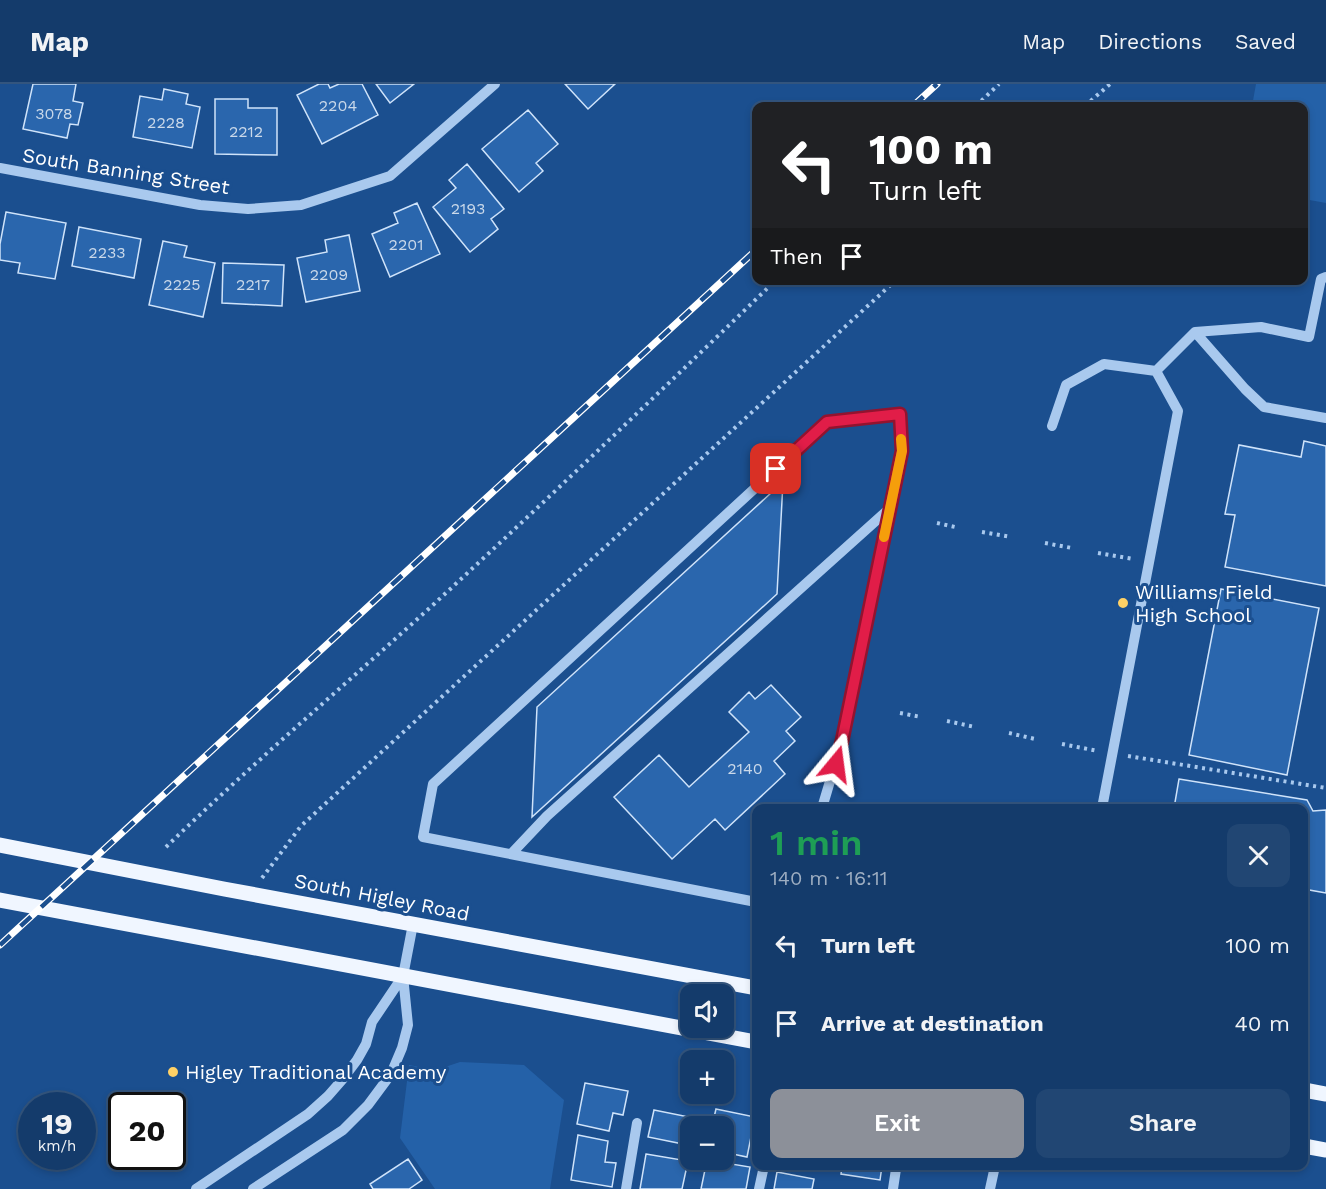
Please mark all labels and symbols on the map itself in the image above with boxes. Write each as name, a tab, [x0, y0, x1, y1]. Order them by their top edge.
house number: 2204	[319, 96, 357, 115]
house number: 3078	[35, 104, 73, 123]
house number: 2228	[147, 113, 185, 132]
house number: 2212	[229, 122, 263, 141]
street label: South Banning Street	[21, 143, 232, 199]
house number: 2193	[451, 199, 485, 218]
house number: 2201	[389, 235, 423, 254]
house number: 2233	[88, 243, 126, 262]
house number: 2209	[310, 265, 348, 284]
house number: 2225	[163, 275, 201, 294]
house number: 2217	[236, 275, 270, 294]
pin	[750, 443, 801, 494]
place label: Williams Field High School	[1135, 580, 1273, 627]
marker: Williams Field High School	[1116, 596, 1130, 610]
position arrow	[804, 732, 868, 796]
house number: 2140	[727, 759, 763, 778]
street label: South Higley Road	[292, 868, 472, 926]
place label: Higley Traditional Academy	[185, 1060, 447, 1084]
marker: Higley Traditional Academy	[166, 1065, 180, 1079]
speed limit sign: 20	[108, 1092, 186, 1170]

